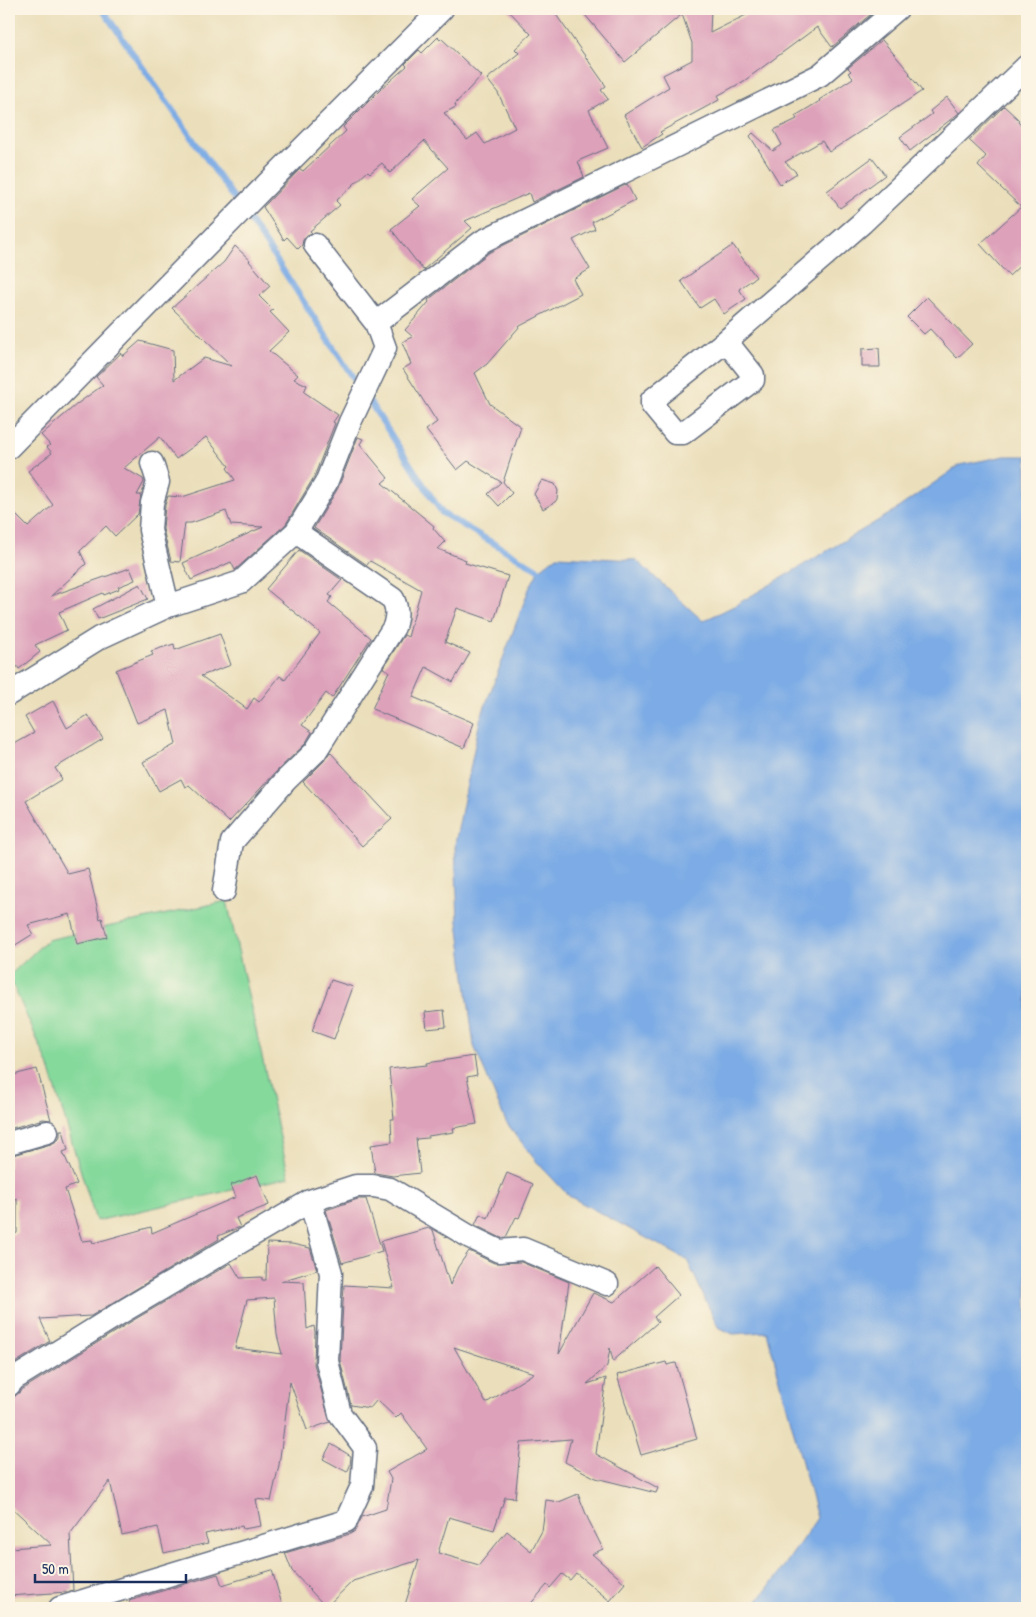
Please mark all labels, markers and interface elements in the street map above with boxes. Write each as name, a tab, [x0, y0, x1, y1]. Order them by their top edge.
scale bar	[35, 1552, 186, 1584]
text: 50 m	[42, 1558, 69, 1579]

